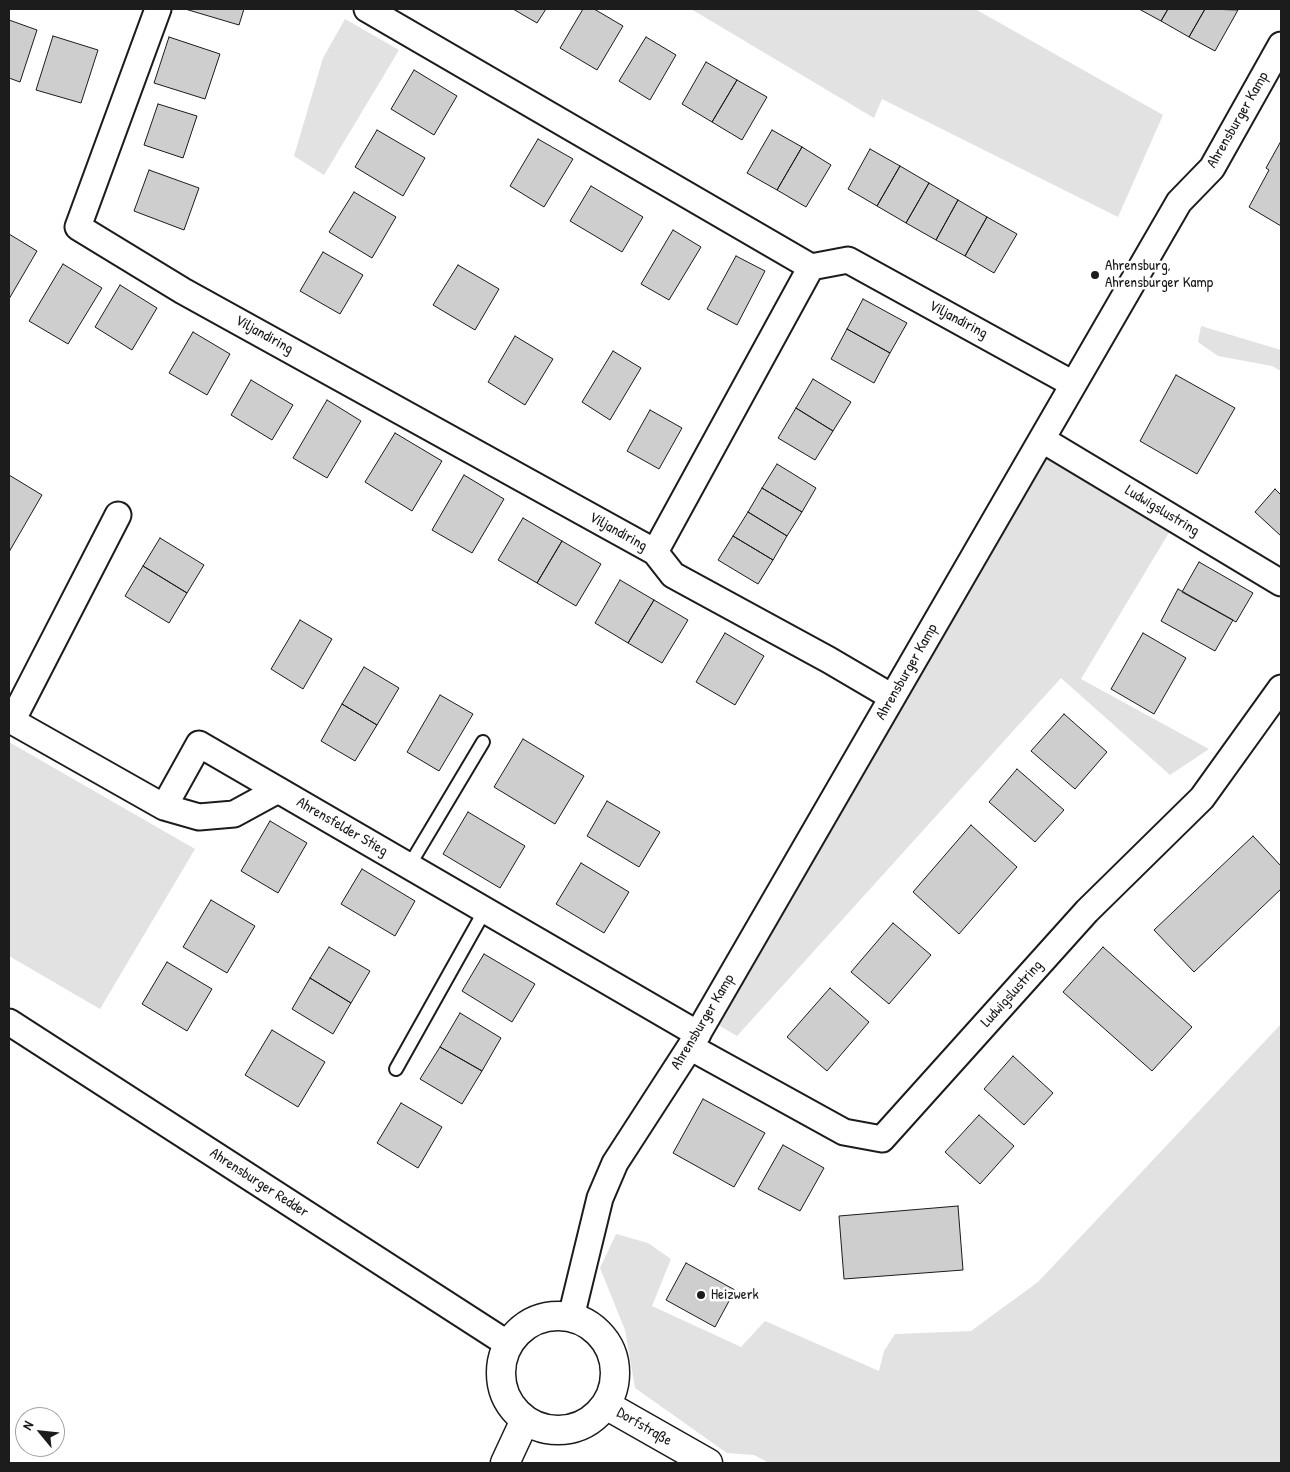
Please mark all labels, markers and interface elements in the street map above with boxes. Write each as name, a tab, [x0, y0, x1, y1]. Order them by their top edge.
street label: Ahrensburger Kamp	[1203, 69, 1273, 171]
place label: Ahrensburg, Ahrensburger Kamp	[1105, 257, 1213, 292]
marker: Ahrensburg, Ahrensburger Kamp	[1089, 269, 1101, 281]
street label: Viljandiring	[926, 297, 990, 343]
street label: Viljandiring	[232, 312, 296, 358]
street label: Ludwigslustring	[1121, 482, 1203, 540]
street label: Viljandiring	[586, 509, 650, 555]
street label: Ahrensburger Kamp	[872, 621, 942, 723]
street label: Ahrensfelder Stieg	[293, 794, 391, 860]
street label: Ludwigslustring	[977, 957, 1047, 1031]
street label: Ahrensburger Kamp	[667, 971, 739, 1073]
street label: Ahrensburger Redder	[206, 1144, 312, 1222]
place label: Heizwerk	[711, 1286, 759, 1304]
marker: Heizwerk	[695, 1289, 707, 1301]
street label: Dorfstraße	[613, 1404, 675, 1450]
north arrow	[15, 1407, 65, 1457]
text: N	[17, 1417, 37, 1433]

